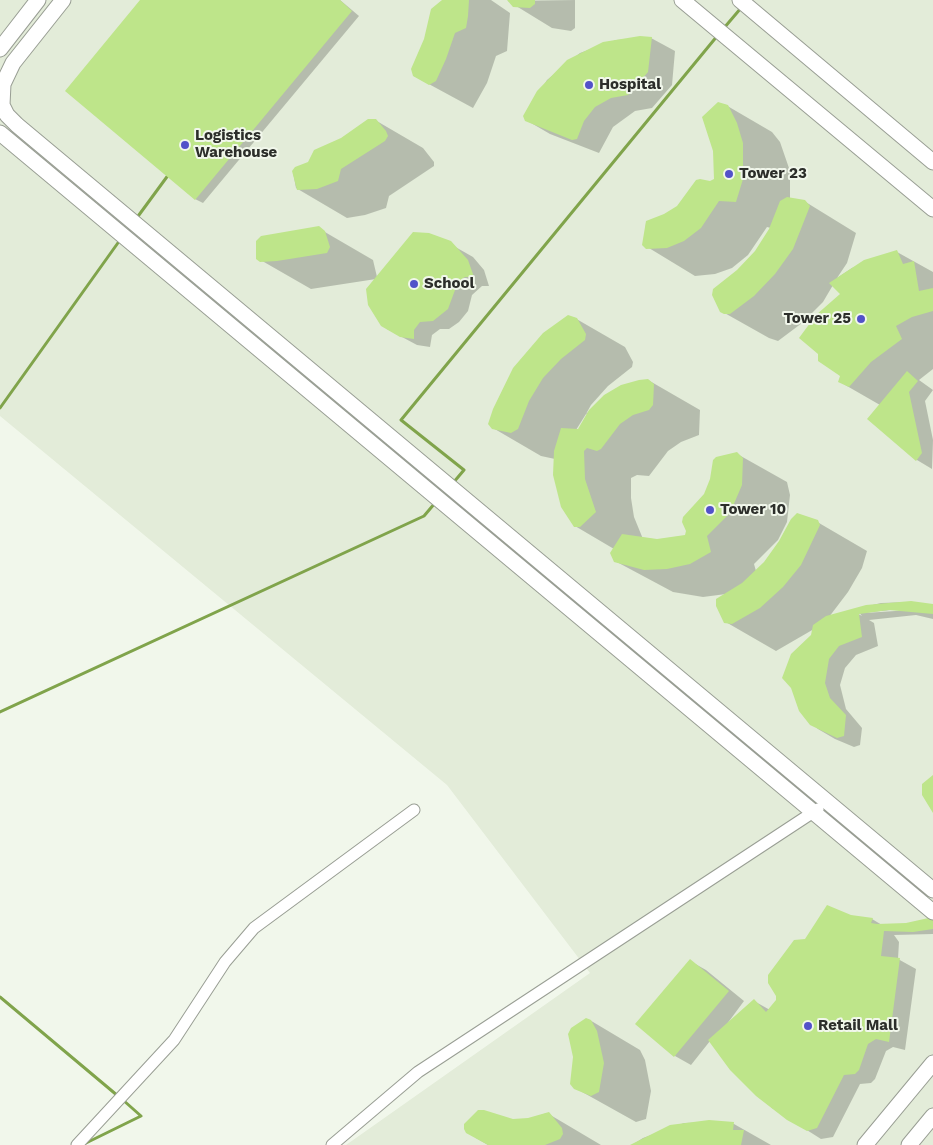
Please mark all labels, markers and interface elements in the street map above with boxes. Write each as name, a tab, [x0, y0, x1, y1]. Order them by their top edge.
place label: Hospital	[599, 76, 661, 94]
marker: Hospital	[583, 79, 595, 91]
place label: Logistics Warehouse	[195, 127, 277, 162]
marker: Logistics Warehouse	[179, 139, 191, 151]
place label: Tower 23	[739, 165, 807, 183]
marker: Tower 23	[723, 168, 735, 180]
place label: School	[424, 275, 474, 293]
marker: School	[408, 278, 420, 290]
place label: Tower 25	[783, 310, 851, 328]
marker: Tower 25	[855, 313, 867, 325]
place label: Tower 10	[720, 501, 786, 519]
marker: Tower 10	[704, 504, 716, 516]
place label: Retail Mall	[818, 1017, 898, 1035]
marker: Retail Mall	[802, 1020, 814, 1032]

